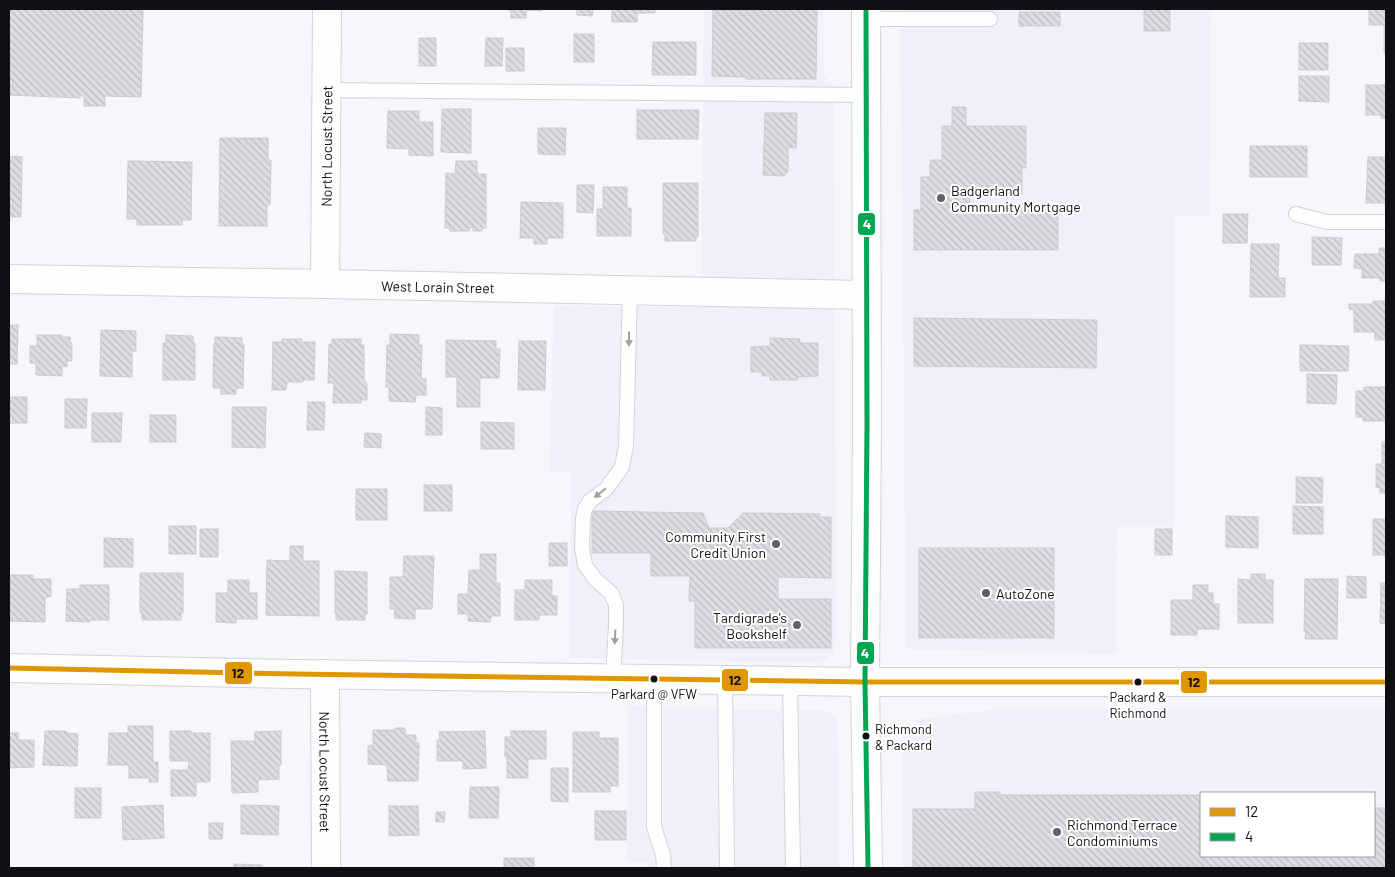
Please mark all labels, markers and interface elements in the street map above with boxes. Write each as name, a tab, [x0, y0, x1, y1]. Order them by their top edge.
street label: North Locust Street	[317, 85, 335, 207]
place label: Badgerland Community Mortgage	[951, 182, 1081, 215]
marker: Badgerland Community Mortgage	[935, 192, 947, 204]
line badge: 4	[857, 212, 876, 236]
text: 4	[863, 215, 871, 232]
street label: West Lorain Street	[381, 277, 495, 296]
one-way arrow	[625, 331, 633, 347]
one-way arrow	[594, 488, 607, 499]
place label: Community First Credit Union	[665, 528, 766, 561]
marker: Community First Credit Union	[770, 538, 782, 550]
place label: AutoZone	[996, 585, 1055, 602]
marker: AutoZone	[980, 587, 992, 599]
place label: Tardigrade's Bookshelf	[713, 609, 787, 642]
marker: Tardigrade's Bookshelf	[791, 619, 803, 631]
one-way arrow	[611, 630, 619, 646]
line badge: 4	[856, 641, 875, 665]
text: 4	[861, 644, 869, 661]
line badge: 12	[224, 661, 253, 685]
text: 12	[232, 664, 245, 681]
line badge: 12	[721, 668, 749, 692]
line badge: 12	[1180, 670, 1208, 694]
text: 12	[729, 671, 742, 688]
text: 12	[1188, 673, 1201, 690]
marker: Parkard @ VFW	[649, 674, 659, 684]
marker: Packard & Richmond	[1133, 677, 1143, 687]
place label: Parkard @ VFW	[611, 686, 698, 702]
place label: Packard & Richmond	[1109, 689, 1167, 721]
street label: North Locust Street	[317, 711, 334, 833]
place label: Richmond & Packard	[875, 721, 932, 753]
marker: Richmond & Packard	[861, 731, 871, 741]
legend	[1200, 792, 1375, 857]
text: 12	[1245, 802, 1258, 820]
place label: Richmond Terrace Condominiums	[1067, 816, 1177, 849]
marker: Richmond Terrace Condominiums	[1051, 826, 1063, 838]
text: 4	[1245, 827, 1253, 845]

